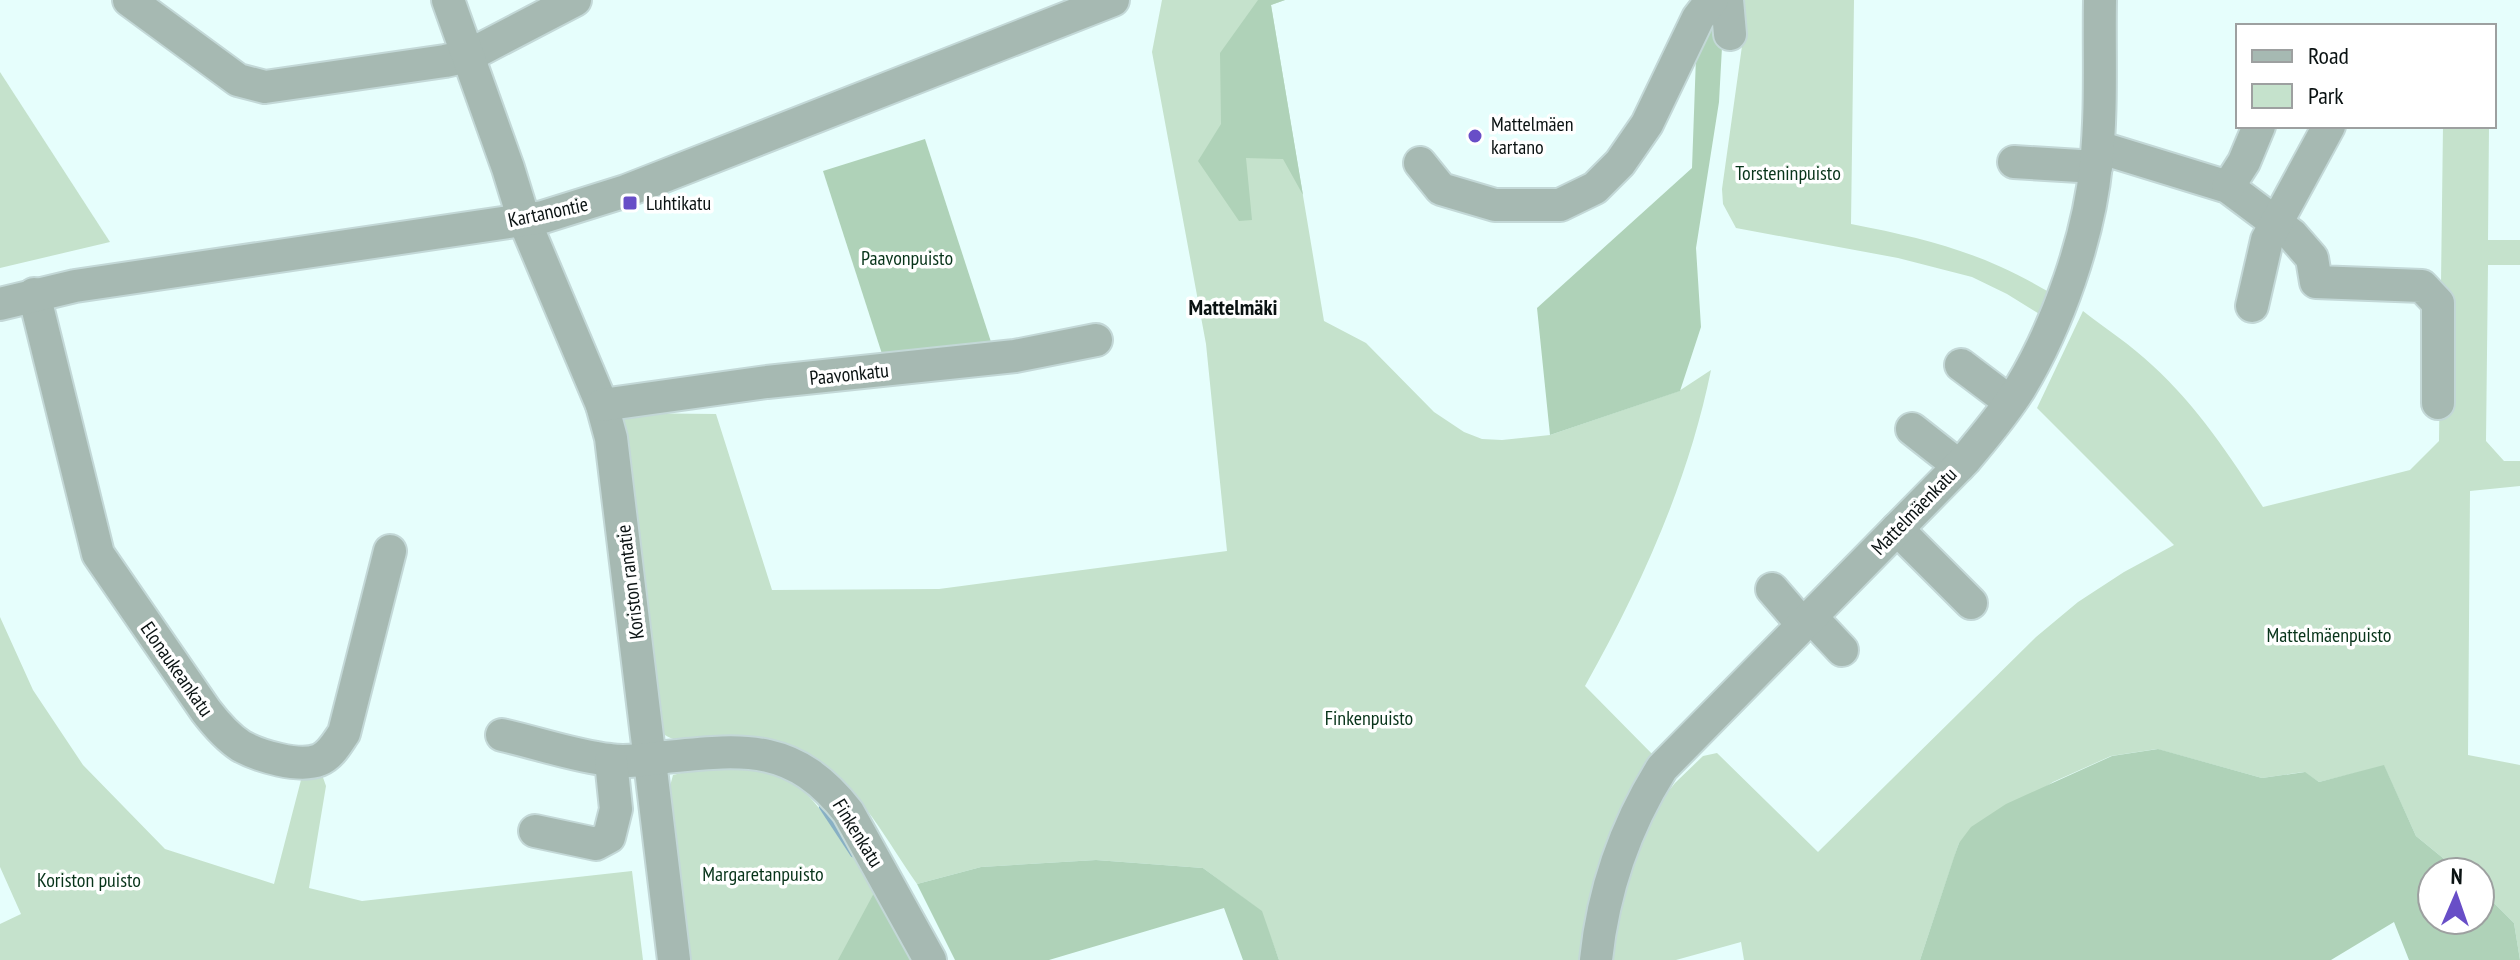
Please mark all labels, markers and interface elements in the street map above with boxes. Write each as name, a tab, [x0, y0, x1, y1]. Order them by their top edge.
legend	[2236, 24, 2496, 128]
text: Road	[2308, 40, 2349, 71]
text: Park	[2308, 80, 2344, 111]
place label: Mattelmäen kartano	[1491, 111, 1574, 160]
marker: Mattelmäen kartano	[1466, 127, 1484, 145]
park label: Torsteninpuisto	[1735, 160, 1841, 186]
place label: Luhtikatu	[646, 190, 711, 216]
street label: Kartanontie	[506, 191, 590, 233]
marker: Luhtikatu	[621, 194, 639, 212]
park label: Paavonpuisto	[861, 245, 953, 271]
district label: Mattelmäki	[1189, 293, 1277, 321]
street label: Paavonkatu	[808, 357, 890, 391]
street label: Mattelmäenkatu	[1866, 462, 1962, 560]
street label: Koriston rantatie	[610, 523, 650, 641]
street label: Elonaukeankatu	[135, 617, 219, 721]
park label: Mattelmäenpuisto	[2266, 622, 2392, 648]
park label: Finkenpuisto	[1325, 705, 1413, 731]
street label: Finkenkatu	[827, 794, 889, 872]
north arrow	[2416, 856, 2496, 936]
park label: Margaretanpuisto	[702, 861, 824, 887]
text: N	[2450, 862, 2463, 890]
park label: Koriston puisto	[37, 867, 141, 893]

